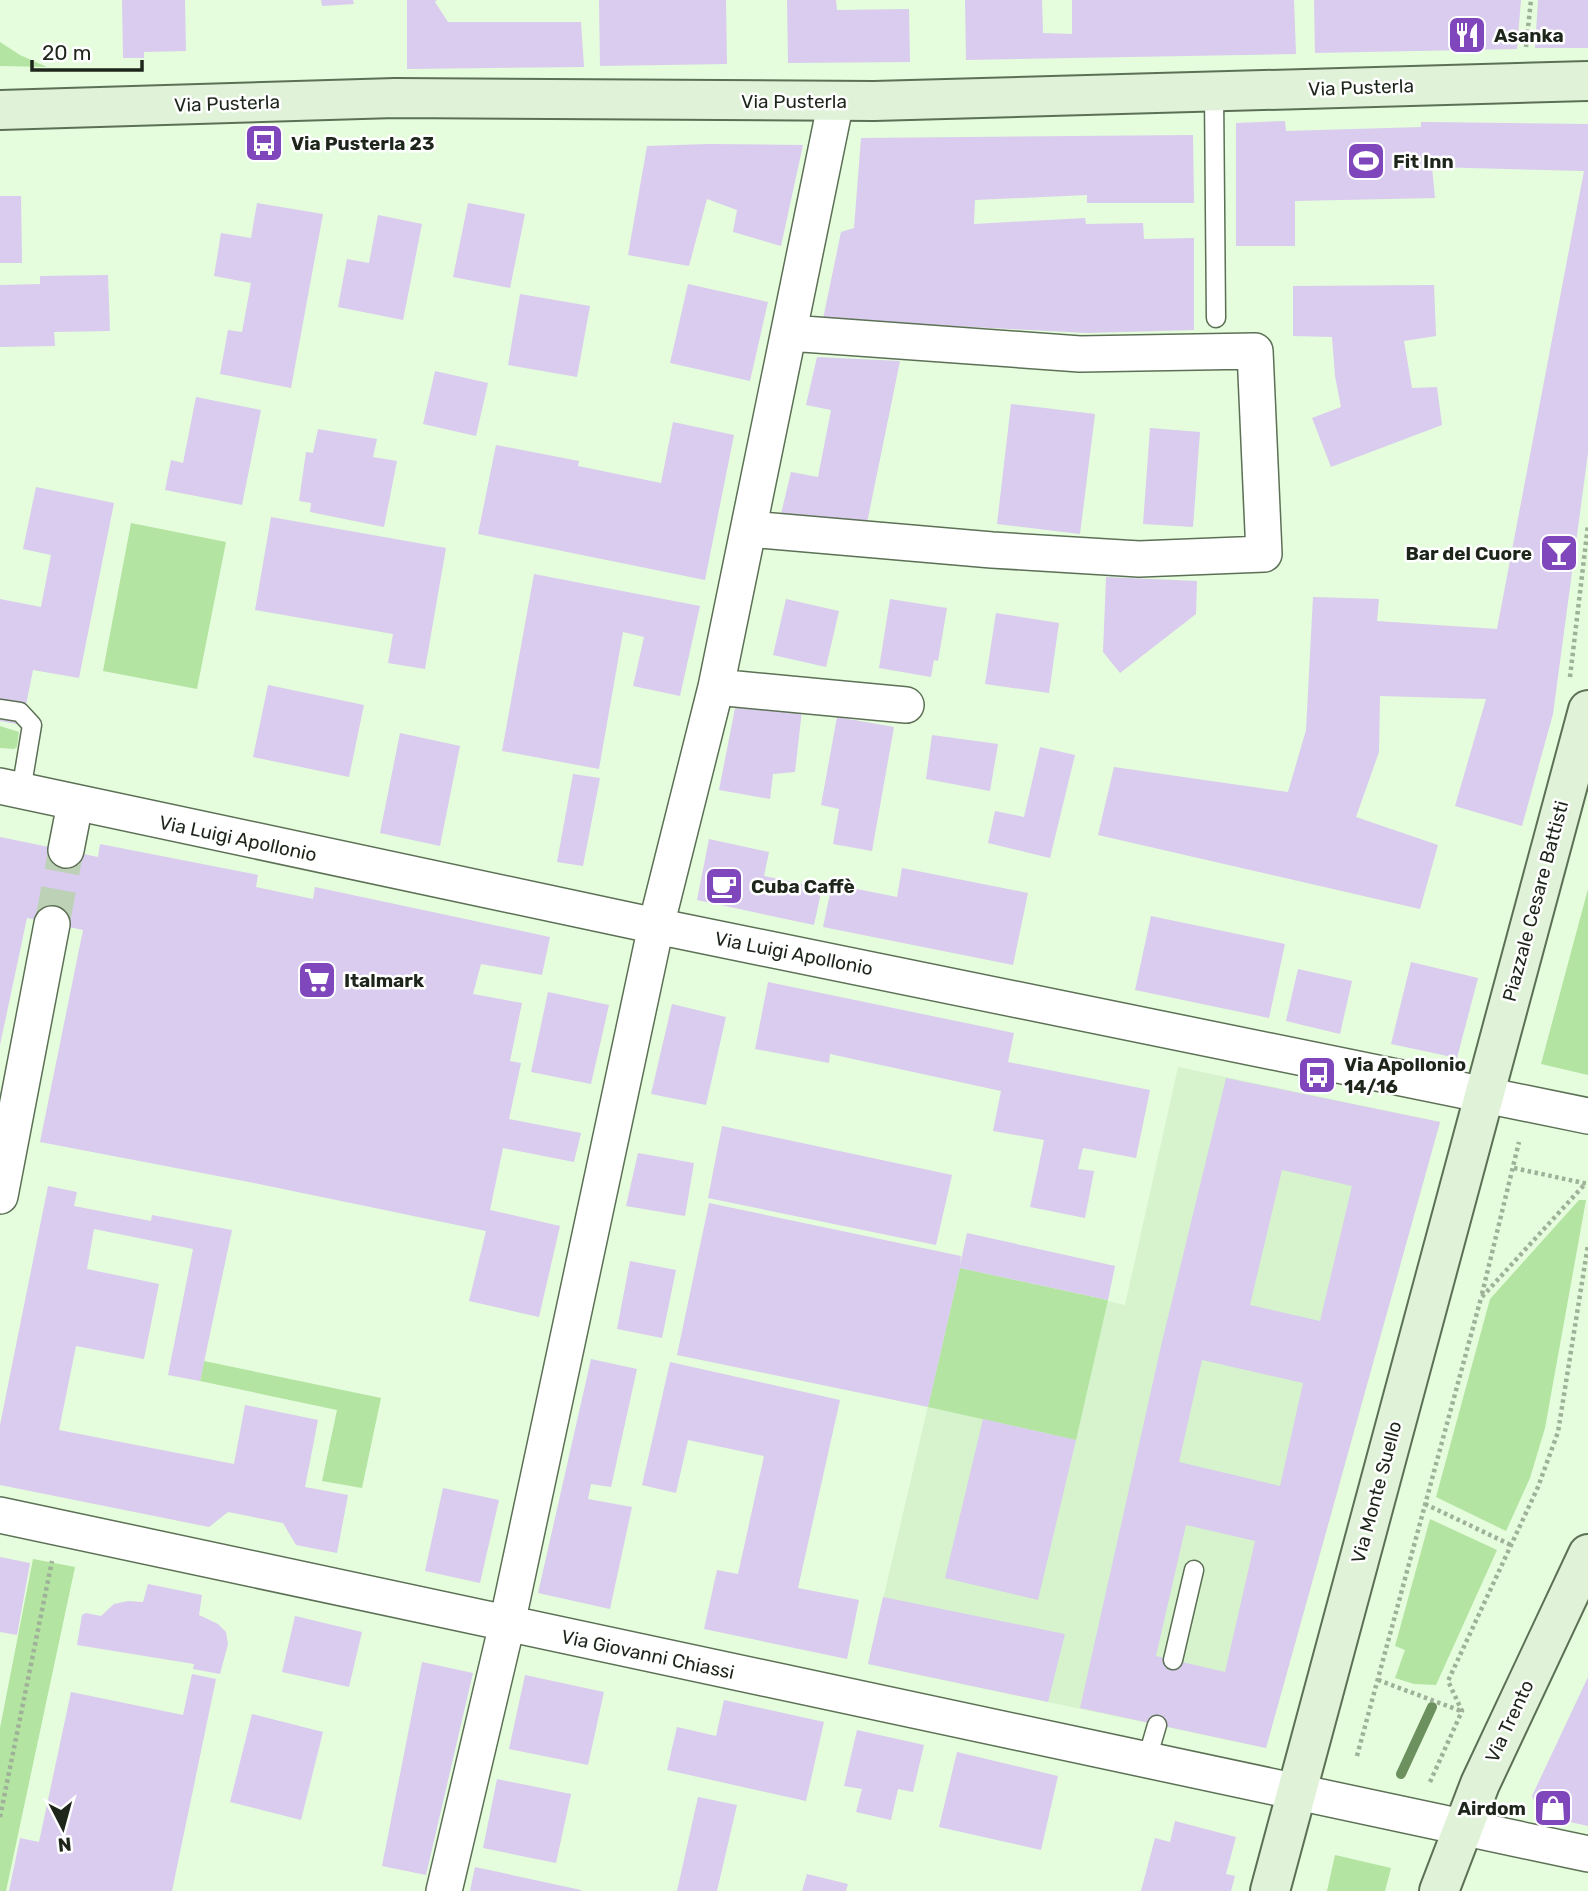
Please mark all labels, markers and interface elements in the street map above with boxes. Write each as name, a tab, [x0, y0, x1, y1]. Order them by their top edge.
restaurant icon: Asanka	[1446, 14, 1488, 56]
place label: Asanka	[1494, 24, 1564, 47]
scale bar	[32, 28, 142, 72]
text: 20 m	[42, 40, 91, 65]
street label: Via Pusterla	[1308, 74, 1414, 101]
street label: Via Pusterla	[174, 90, 280, 117]
street label: Via Pusterla	[741, 90, 847, 113]
bus stop icon: Via Pusterla 23	[243, 122, 285, 164]
place label: Via Pusterla 23	[291, 132, 435, 155]
sports icon: Fit Inn	[1345, 140, 1387, 182]
place label: Fit Inn	[1393, 150, 1454, 173]
bar icon: Bar del Cuore	[1538, 532, 1580, 574]
place label: Bar del Cuore	[1405, 542, 1532, 565]
street label: Piazzale Cesare Battisti	[1498, 798, 1573, 1004]
street label: Via Luigi Apollonio	[157, 811, 319, 866]
cafe icon: Cuba Caffè	[703, 865, 745, 907]
place label: Cuba Caffè	[751, 875, 855, 898]
street label: Via Luigi Apollonio	[713, 927, 875, 980]
supermarket icon: Italmark	[296, 959, 338, 1001]
place label: Italmark	[344, 969, 424, 992]
place label: Via Apollonio 14/16	[1344, 1053, 1466, 1098]
bus stop icon: Via Apollonio 14/16	[1296, 1054, 1338, 1096]
street label: Via Monte Suello	[1346, 1419, 1407, 1566]
street label: Via Giovanni Chiassi	[559, 1625, 737, 1684]
street label: Via Trento	[1480, 1676, 1539, 1766]
shop icon: Airdom	[1532, 1787, 1574, 1829]
north arrow	[28, 1793, 98, 1863]
place label: Airdom	[1457, 1797, 1526, 1820]
text: N	[57, 1832, 73, 1857]

